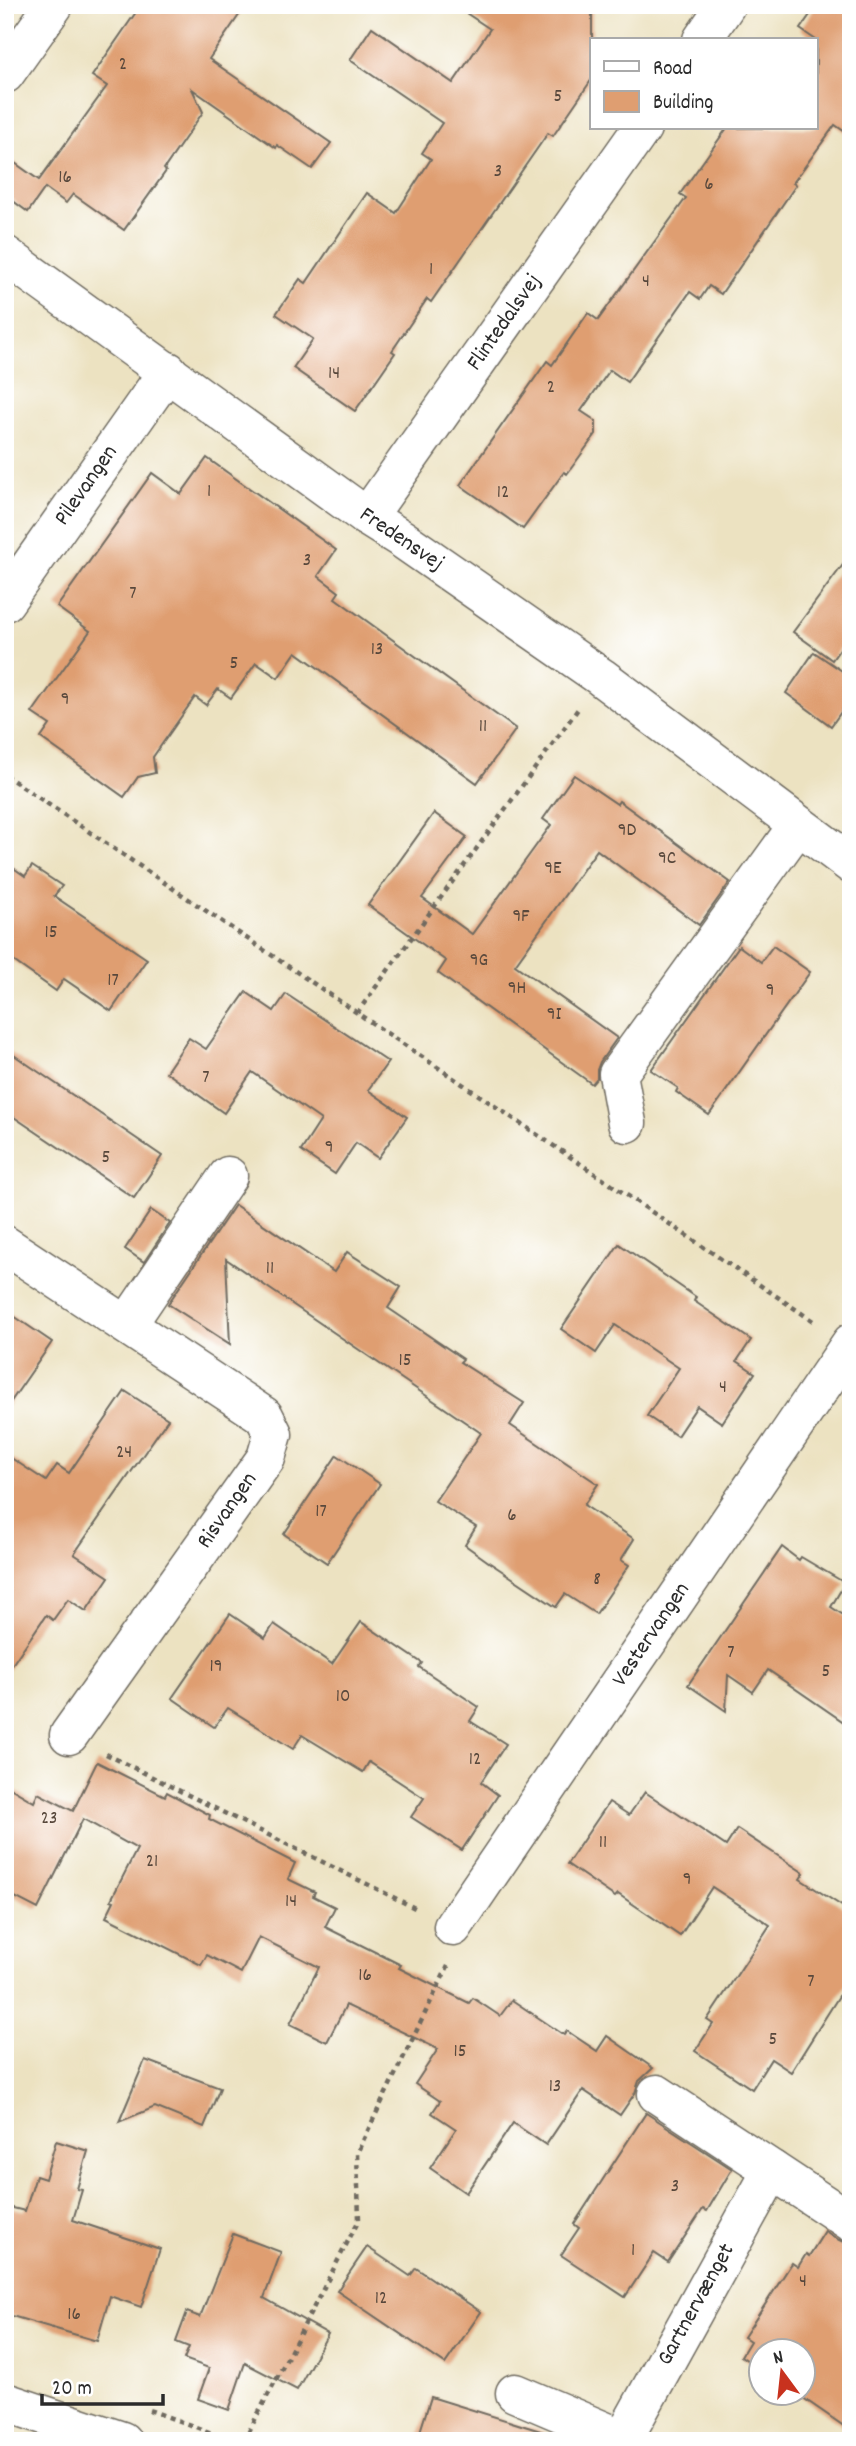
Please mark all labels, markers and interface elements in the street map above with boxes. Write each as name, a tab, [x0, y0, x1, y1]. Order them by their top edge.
legend	[590, 38, 818, 130]
house number: 2	[119, 52, 127, 79]
text: Road	[653, 55, 692, 85]
house number: 5	[554, 84, 562, 111]
text: Building	[653, 89, 713, 119]
house number: 3	[494, 159, 502, 186]
house number: 16	[58, 165, 72, 192]
house number: 6	[704, 172, 714, 199]
house number: 1	[429, 257, 433, 284]
street label: Flintedalsvej	[459, 268, 551, 378]
house number: 4	[642, 269, 650, 296]
house number: 14	[328, 361, 340, 388]
house number: 2	[547, 375, 555, 402]
street label: Pilevangen	[47, 439, 127, 533]
house number: 1	[207, 479, 211, 506]
house number: 12	[497, 480, 509, 507]
street label: Fredensvej	[352, 500, 450, 580]
house number: 3	[303, 548, 311, 575]
house number: 7	[129, 581, 137, 608]
house number: 13	[371, 637, 383, 664]
house number: 5	[230, 651, 238, 678]
house number: 9	[61, 687, 69, 714]
house number: 11	[479, 714, 487, 741]
house number: 9D	[618, 818, 636, 845]
house number: 9C	[658, 846, 676, 873]
house number: 9E	[544, 856, 562, 883]
house number: 9F	[512, 904, 530, 931]
house number: 15	[45, 920, 57, 947]
house number: 9G	[470, 948, 488, 975]
house number: 17	[107, 968, 119, 995]
house number: 9H	[508, 976, 526, 1003]
house number: 9	[766, 978, 774, 1005]
house number: 9I	[547, 1002, 561, 1029]
house number: 7	[202, 1065, 210, 1092]
house number: 9	[325, 1135, 333, 1162]
house number: 5	[102, 1145, 110, 1172]
house number: 11	[266, 1256, 274, 1283]
house number: 15	[399, 1348, 411, 1375]
house number: 4	[719, 1375, 727, 1402]
house number: 24	[116, 1440, 132, 1467]
street label: Risvangen	[190, 1466, 266, 1556]
house number: 17	[315, 1499, 327, 1526]
house number: 6	[507, 1503, 517, 1530]
house number: 8	[593, 1567, 601, 1594]
street label: Vestervangen	[605, 1576, 699, 1694]
house number: 7	[727, 1640, 735, 1667]
house number: 19	[210, 1654, 222, 1681]
house number: 5	[822, 1659, 830, 1686]
house number: 10	[336, 1684, 350, 1711]
house number: 12	[469, 1747, 481, 1774]
house number: 23	[41, 1806, 57, 1833]
house number: 11	[599, 1830, 607, 1857]
house number: 21	[146, 1849, 158, 1876]
house number: 9	[683, 1867, 691, 1894]
house number: 14	[285, 1889, 297, 1916]
house number: 16	[358, 1963, 372, 1990]
house number: 7	[807, 1969, 815, 1996]
house number: 5	[769, 2027, 777, 2054]
house number: 15	[454, 2039, 466, 2066]
house number: 13	[549, 2074, 561, 2101]
house number: 3	[671, 2174, 679, 2201]
house number: 1	[631, 2238, 635, 2265]
street label: Gartnervænget	[650, 2238, 744, 2372]
house number: 4	[799, 2269, 807, 2296]
house number: 12	[375, 2286, 387, 2313]
house number: 16	[67, 2302, 81, 2329]
north arrow	[748, 2338, 818, 2408]
text: N	[770, 2345, 787, 2373]
scale bar	[42, 2362, 163, 2406]
text: 20 m	[52, 2375, 92, 2405]

